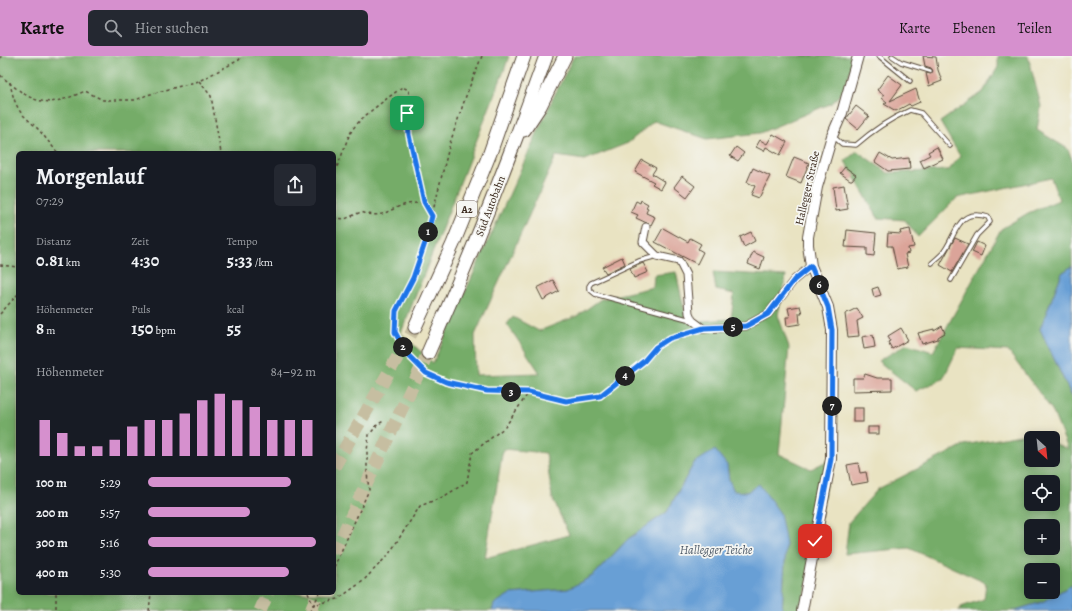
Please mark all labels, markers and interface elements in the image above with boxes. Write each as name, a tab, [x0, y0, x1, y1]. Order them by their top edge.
search box	[88, 10, 368, 46]
text: Karte	[20, 15, 64, 41]
icon: search	[102, 17, 124, 39]
text: Hier suchen	[134, 18, 209, 38]
text: Karte	[899, 19, 930, 38]
text: Ebenen	[952, 19, 996, 38]
text: Teilen	[1018, 19, 1052, 38]
pin	[390, 96, 424, 130]
icon: arrive	[396, 102, 418, 124]
street label: Hallegger Straße	[792, 149, 823, 227]
text: Morgenlauf	[36, 162, 144, 192]
button: share	[274, 164, 316, 206]
street label: Süd Autobahn	[472, 174, 509, 239]
text: 07:29	[36, 192, 64, 209]
road number: A2	[457, 201, 477, 217]
pin: 1	[418, 222, 438, 242]
text: 1	[426, 224, 430, 239]
text: Distanz	[36, 234, 71, 249]
text: Zeit	[131, 234, 149, 249]
text: Tempo	[227, 234, 257, 249]
text: 0.81	[36, 249, 63, 272]
text: 4:30	[131, 249, 159, 272]
text: 5:33	[227, 249, 253, 272]
text: km	[63, 255, 80, 270]
text: /km	[253, 255, 273, 270]
pin: 6	[809, 275, 829, 295]
text: 6	[816, 277, 822, 292]
text: Höhenmeter	[36, 302, 93, 317]
text: Puls	[131, 302, 150, 317]
text: kcal	[227, 302, 244, 317]
text: 8	[36, 317, 44, 340]
text: 150	[131, 317, 153, 340]
text: 55	[227, 317, 241, 340]
pin: 5	[723, 317, 743, 337]
text: 5	[731, 319, 735, 334]
text: m	[44, 323, 56, 338]
text: bpm	[153, 323, 176, 338]
pin: 2	[393, 337, 413, 357]
text: 2	[400, 339, 406, 354]
text: Höhenmeter	[36, 363, 104, 380]
text: 84–92 m	[270, 363, 316, 380]
pin: 4	[615, 366, 635, 386]
text: 4	[622, 368, 628, 383]
pin: 3	[501, 382, 521, 402]
text: 3	[509, 384, 513, 399]
pin: 7	[822, 396, 842, 416]
text: 7	[830, 398, 834, 413]
north arrow	[1024, 431, 1060, 467]
map controls	[1024, 431, 1060, 599]
text: 100 m	[36, 474, 67, 491]
text: 5:29	[100, 474, 121, 491]
button: locate	[1024, 475, 1060, 511]
text: 200 m	[36, 504, 69, 521]
text: 5:57	[100, 504, 120, 521]
button: +	[1024, 519, 1060, 555]
pin	[798, 524, 832, 558]
icon: check	[804, 530, 826, 552]
text: 300 m	[36, 534, 68, 551]
text: 5:16	[100, 534, 119, 551]
water label: Hallegger Teiche	[680, 542, 753, 558]
button: −	[1024, 563, 1060, 599]
text: 400 m	[36, 564, 68, 581]
text: 5:30	[100, 564, 121, 581]

